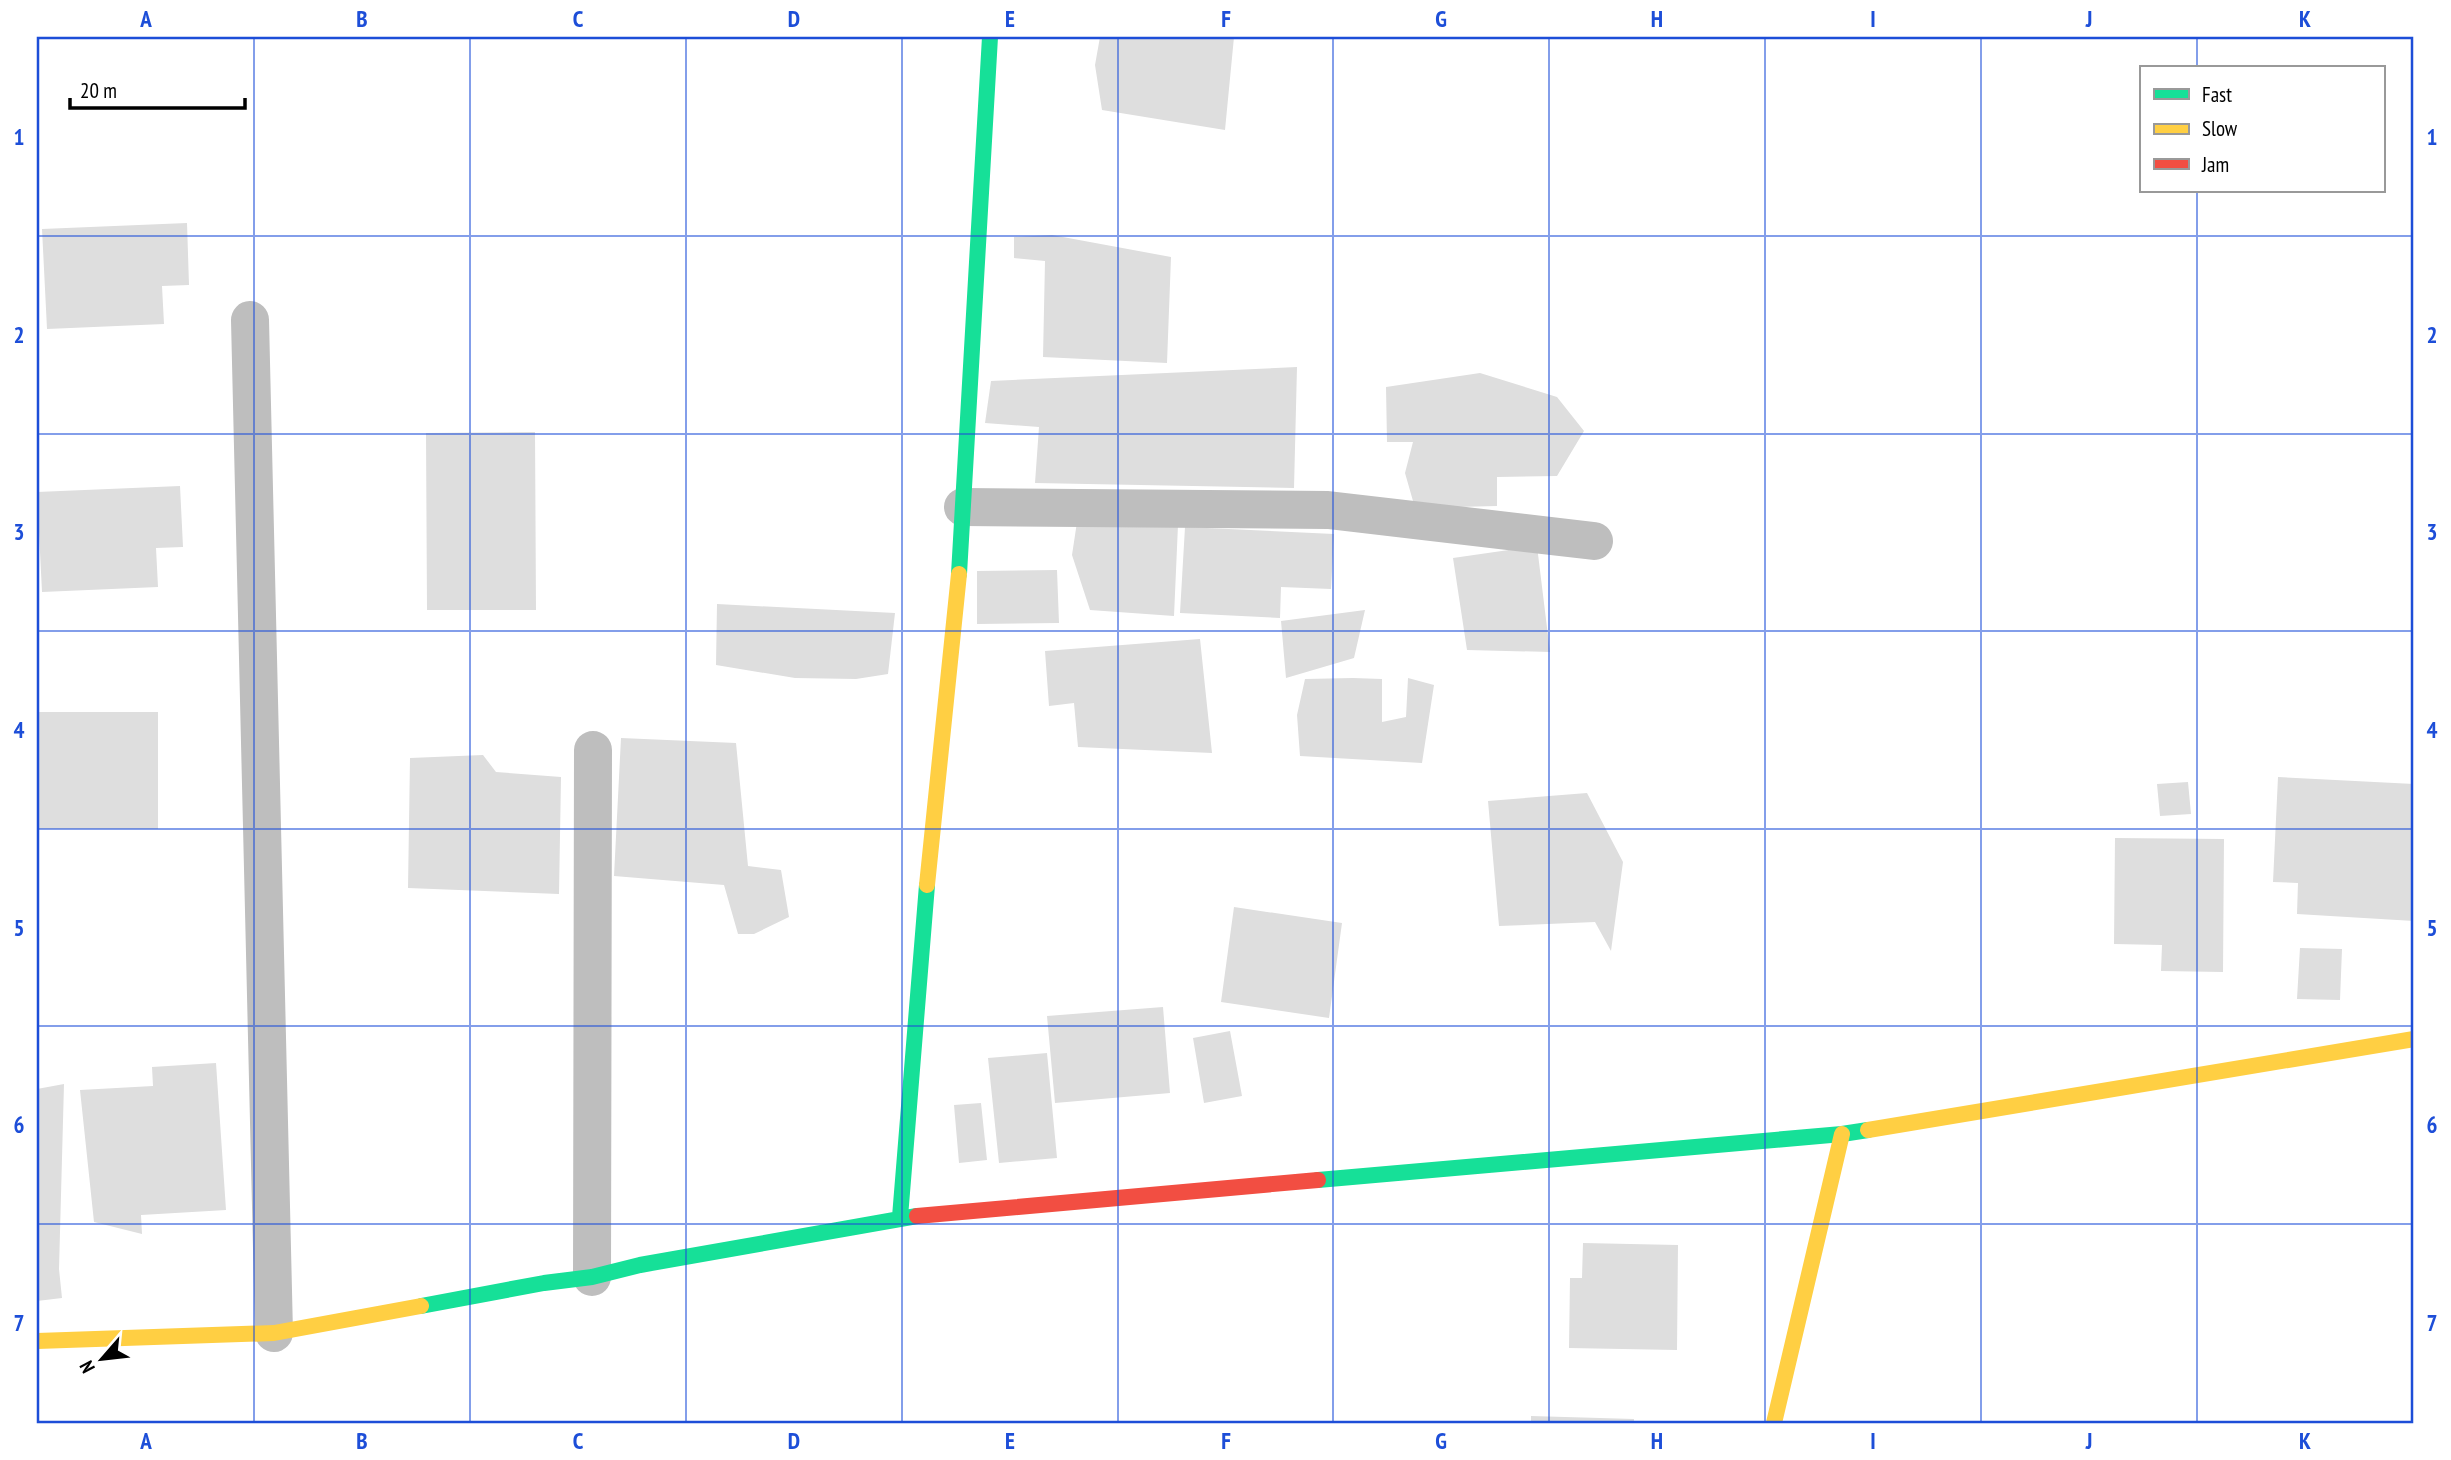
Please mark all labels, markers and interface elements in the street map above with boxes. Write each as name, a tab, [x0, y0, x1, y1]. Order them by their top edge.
text: A	[139, 4, 152, 33]
text: B	[356, 4, 368, 33]
text: C	[573, 4, 584, 33]
text: D	[788, 4, 800, 33]
text: E	[1005, 4, 1015, 33]
text: F	[1221, 4, 1231, 33]
text: G	[1435, 4, 1447, 33]
text: H	[1651, 4, 1663, 33]
text: I	[1870, 4, 1876, 33]
text: J	[2085, 4, 2092, 33]
text: K	[2299, 4, 2311, 33]
scale bar	[70, 66, 245, 110]
legend	[2140, 66, 2384, 192]
text: 20 m	[80, 77, 117, 104]
text: Fast	[2202, 81, 2232, 108]
text: Slow	[2202, 115, 2238, 142]
text: 1	[14, 122, 25, 151]
text: 1	[2427, 122, 2438, 151]
text: Jam	[2201, 151, 2229, 178]
text: 2	[14, 320, 25, 349]
text: 2	[2427, 320, 2438, 349]
text: 3	[14, 517, 25, 546]
text: 3	[2427, 517, 2438, 546]
text: 4	[14, 715, 25, 744]
text: 4	[2427, 715, 2438, 744]
text: 5	[14, 913, 25, 942]
text: 5	[2427, 913, 2438, 942]
text: 6	[14, 1110, 25, 1139]
text: 6	[2427, 1110, 2438, 1139]
text: 7	[14, 1308, 25, 1337]
text: 7	[2427, 1308, 2438, 1337]
north arrow	[66, 1324, 136, 1394]
text: N	[74, 1357, 100, 1377]
text: A	[139, 1426, 152, 1455]
text: B	[356, 1426, 368, 1455]
text: C	[573, 1426, 584, 1455]
text: D	[788, 1426, 800, 1455]
text: E	[1005, 1426, 1015, 1455]
text: F	[1221, 1426, 1231, 1455]
text: G	[1435, 1426, 1447, 1455]
text: H	[1651, 1426, 1663, 1455]
text: I	[1870, 1426, 1876, 1455]
text: J	[2085, 1426, 2092, 1455]
text: K	[2299, 1426, 2311, 1455]

